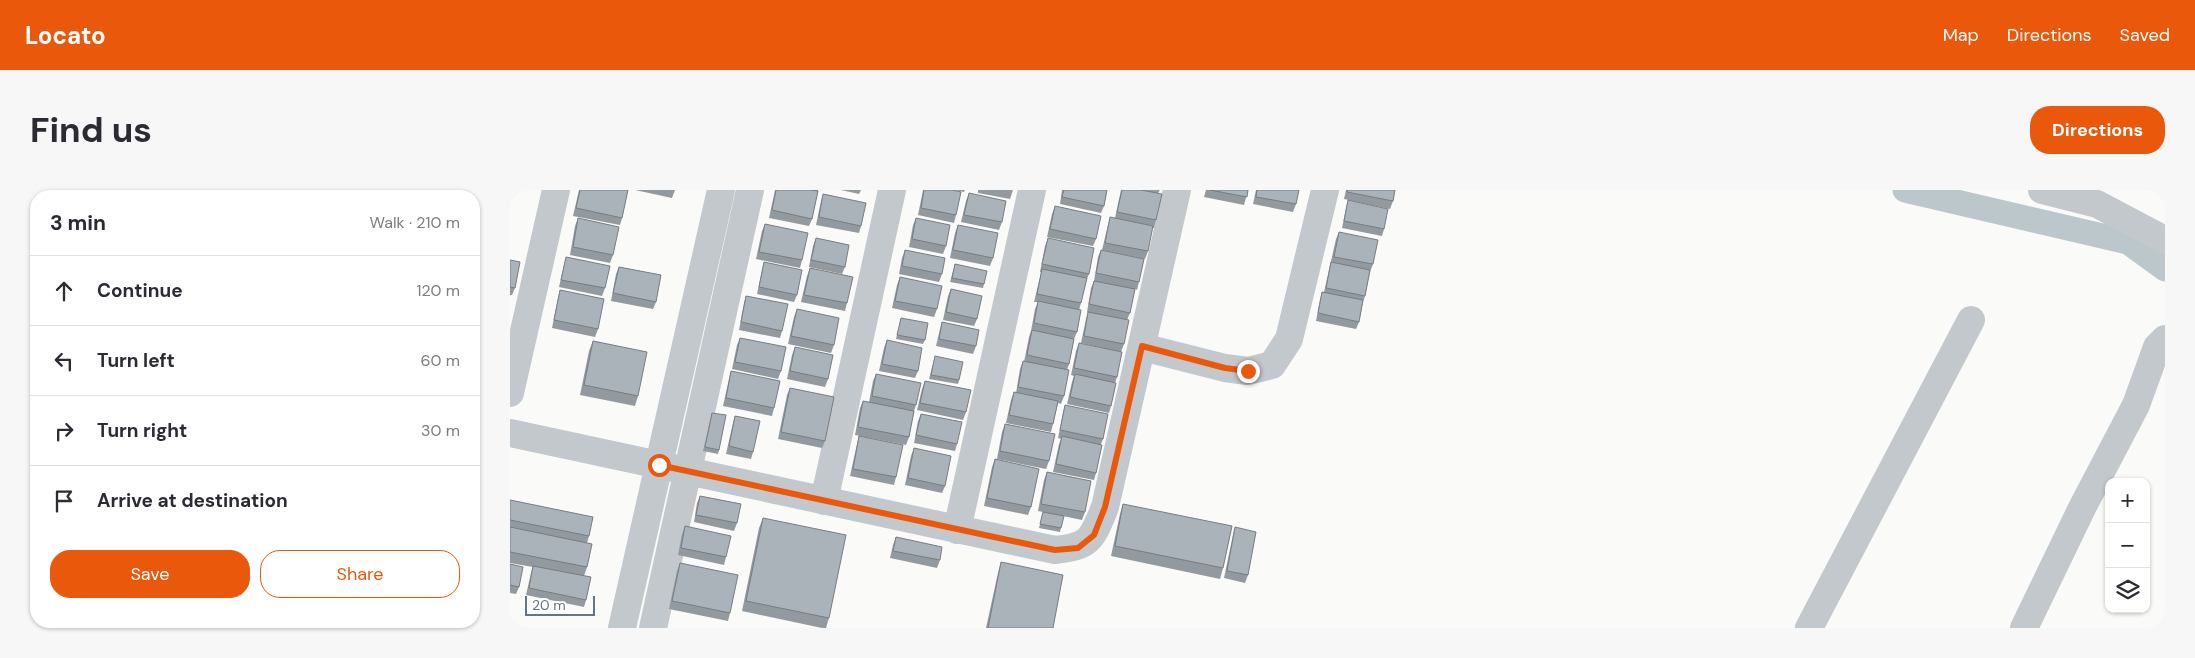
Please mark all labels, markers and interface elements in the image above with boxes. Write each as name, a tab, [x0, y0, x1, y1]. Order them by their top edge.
text: Locato	[25, 20, 106, 51]
text: Map	[1943, 23, 1979, 47]
text: Directions	[2007, 23, 2092, 47]
text: Saved	[2120, 23, 2170, 47]
button: Directions	[2030, 106, 2165, 154]
text: Find us	[30, 107, 152, 153]
text: 3 min	[50, 209, 106, 237]
text: Walk · 210 m	[370, 212, 460, 233]
icon: ahead	[50, 277, 78, 305]
text: Continue	[97, 278, 183, 303]
text: 120 m	[416, 280, 460, 301]
icon: left	[50, 347, 78, 375]
text: Turn left	[97, 348, 175, 373]
text: 60 m	[420, 350, 460, 371]
route end	[1237, 360, 1260, 383]
icon: right	[50, 417, 78, 445]
text: Turn right	[97, 418, 187, 443]
text: 30 m	[421, 420, 460, 441]
route start	[648, 454, 671, 477]
map controls	[2105, 478, 2150, 613]
button: +	[2105, 478, 2150, 523]
icon: arrive	[50, 487, 78, 515]
text: Arrive at destination	[97, 488, 288, 513]
button: −	[2105, 523, 2150, 568]
button: Save	[50, 550, 250, 598]
button: Share	[260, 550, 460, 598]
button: layers	[2105, 568, 2150, 613]
scale bar	[525, 593, 595, 616]
text: 20 m	[532, 596, 566, 614]

